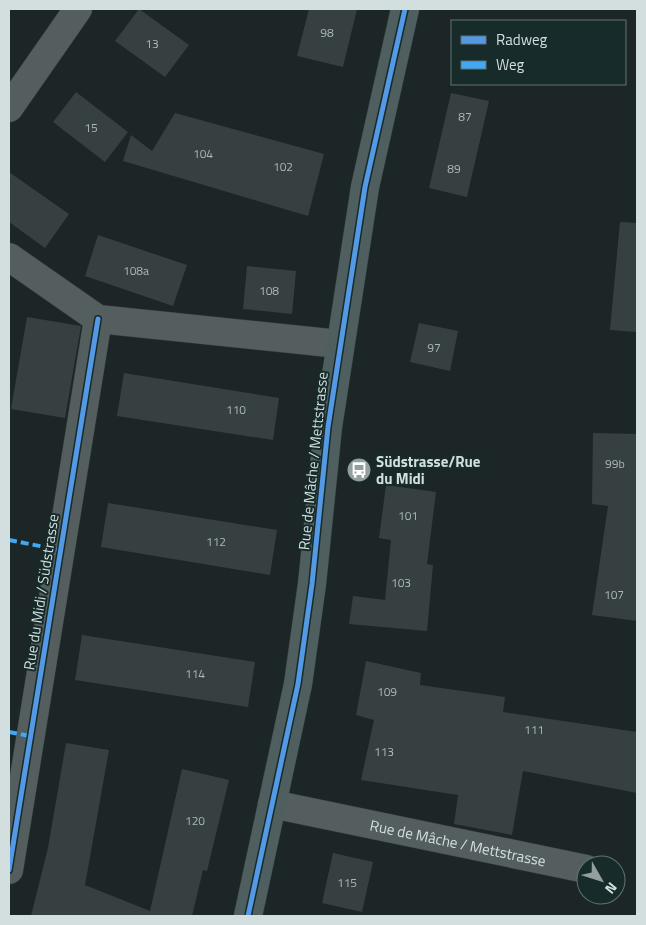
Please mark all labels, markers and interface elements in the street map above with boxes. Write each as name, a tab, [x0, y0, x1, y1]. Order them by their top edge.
legend	[451, 20, 626, 85]
house number: 98	[320, 23, 334, 42]
text: Radweg	[496, 28, 548, 51]
house number: 13	[145, 34, 159, 53]
text: Weg	[496, 53, 525, 76]
house number: 87	[458, 107, 472, 126]
house number: 15	[84, 118, 98, 137]
house number: 104	[193, 144, 213, 163]
house number: 102	[273, 157, 293, 176]
house number: 89	[447, 159, 461, 178]
house number: 108a	[123, 261, 149, 280]
house number: 108	[259, 281, 279, 300]
house number: 97	[427, 338, 441, 357]
street label: Rue de Mâche / Mettstrasse	[292, 371, 334, 551]
house number: 110	[226, 400, 246, 419]
place label: Südstrasse/Rue du Midi	[376, 450, 481, 490]
house number: 99b	[605, 454, 625, 473]
bus stop icon: Südstrasse/Rue du Midi	[346, 457, 372, 483]
house number: 101	[398, 506, 418, 525]
street label: Rue du Midi / Südstrasse	[17, 512, 65, 672]
house number: 112	[206, 532, 226, 551]
house number: 103	[391, 573, 411, 592]
house number: 107	[604, 585, 624, 604]
house number: 114	[185, 664, 205, 683]
house number: 109	[377, 682, 397, 701]
house number: 111	[524, 720, 544, 739]
house number: 113	[374, 742, 394, 761]
house number: 120	[185, 811, 205, 830]
street label: Rue de Mâche / Mettstrasse	[368, 813, 548, 872]
north arrow	[576, 855, 626, 905]
house number: 115	[337, 873, 357, 892]
text: N	[600, 878, 623, 899]

